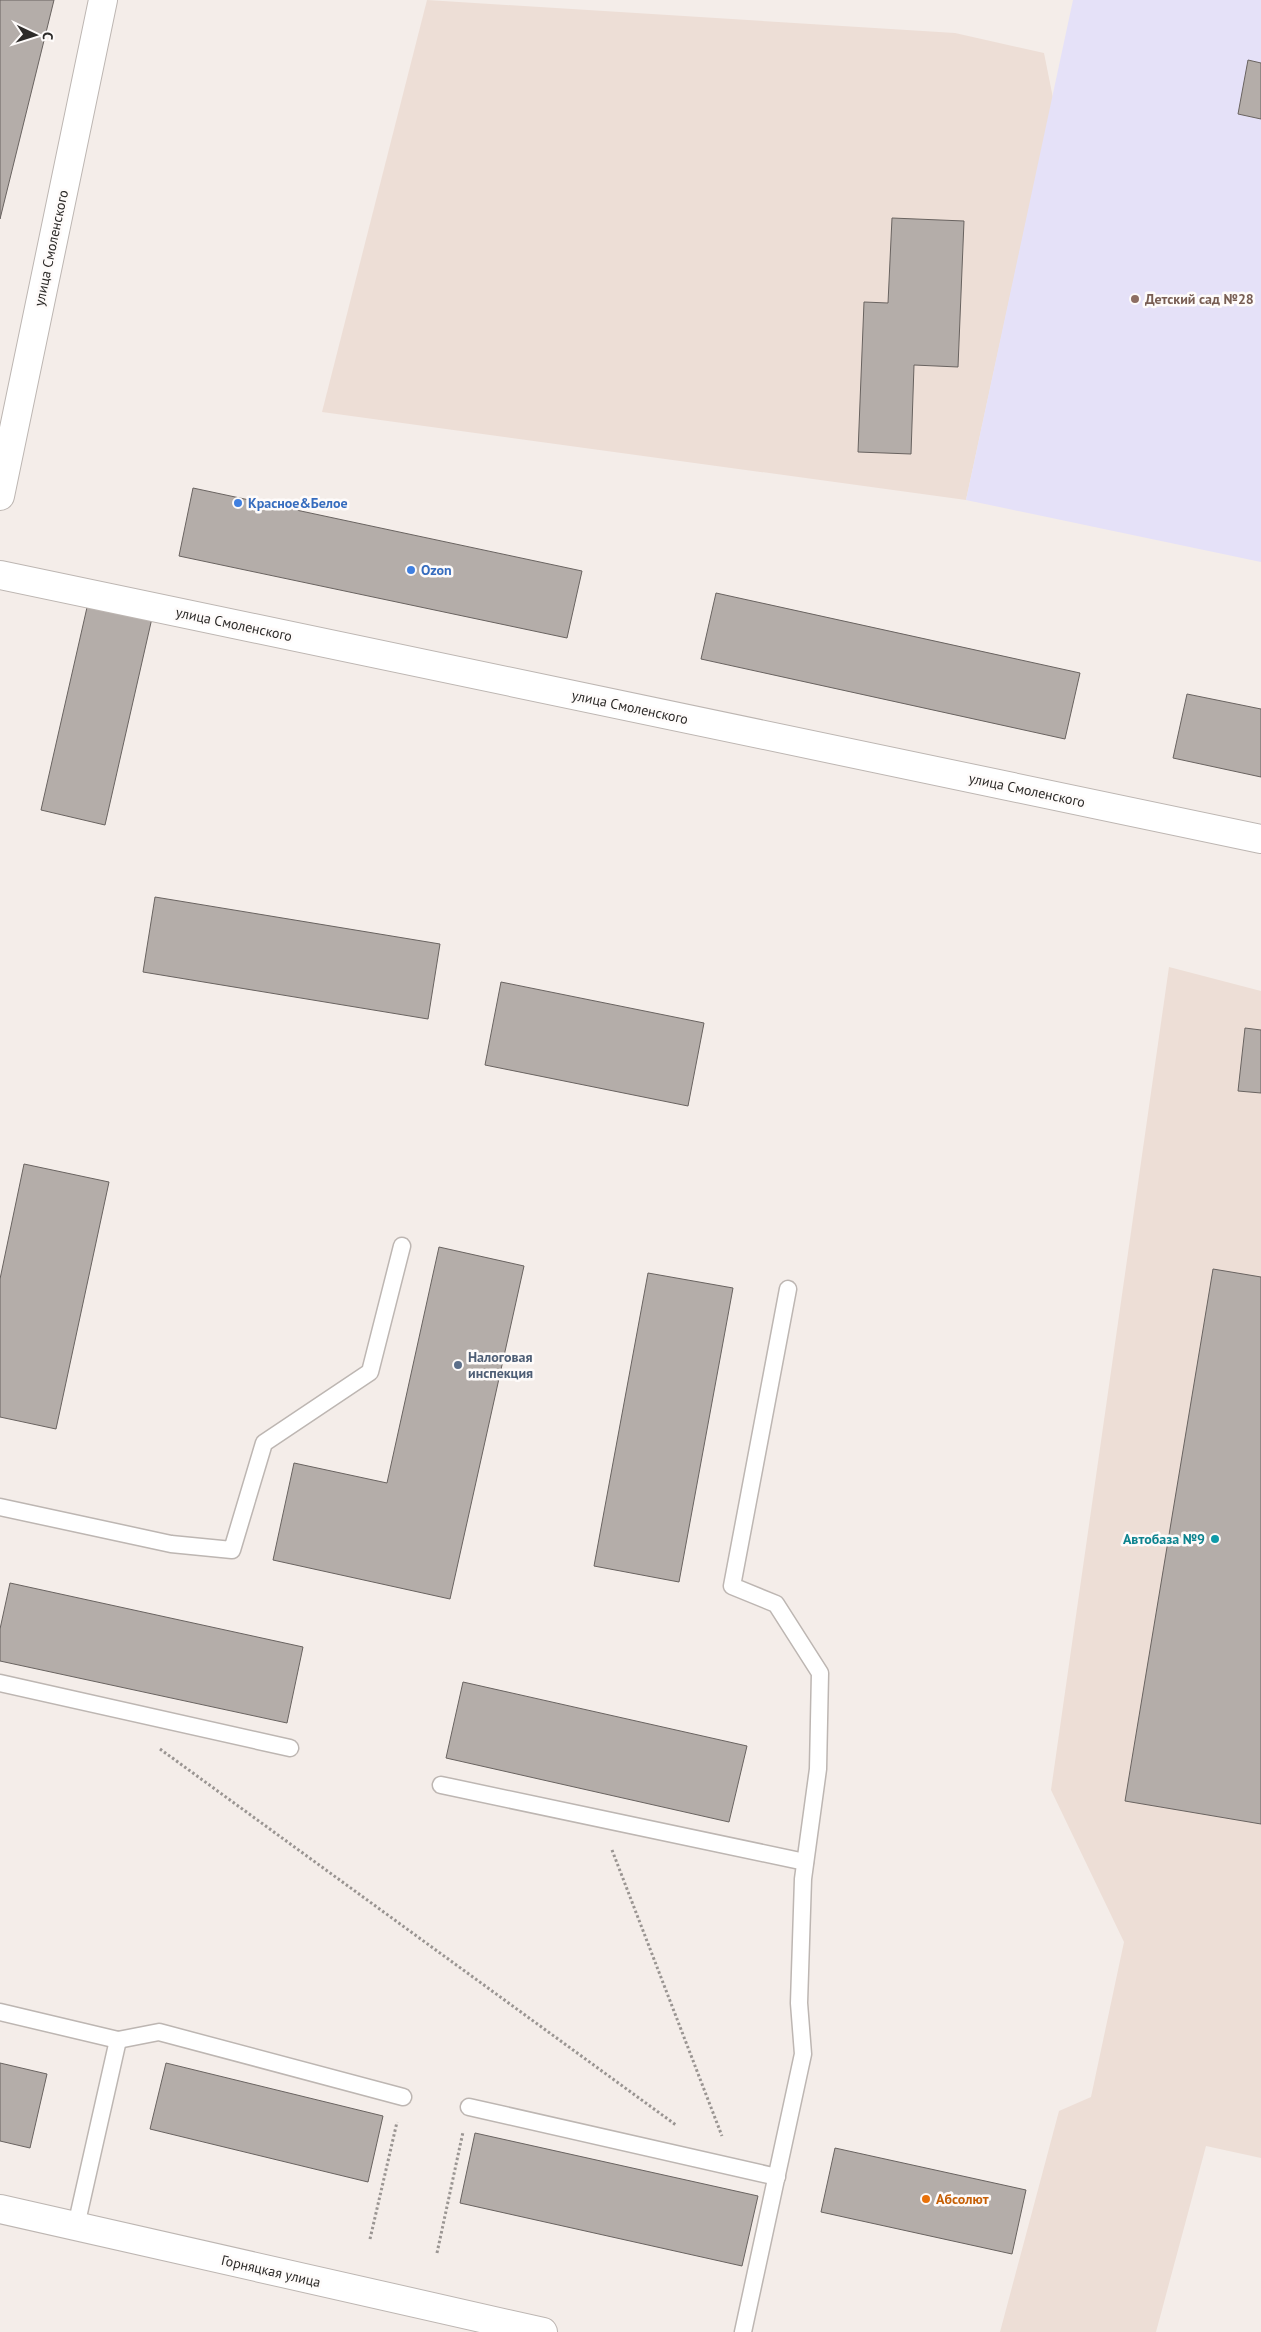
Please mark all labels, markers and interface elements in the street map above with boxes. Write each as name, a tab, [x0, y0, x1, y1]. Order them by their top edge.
north arrow	[10, 10, 60, 60]
text: С	[39, 31, 57, 41]
street label: улица Смоленского	[30, 188, 72, 308]
place label: Детский сад №28	[1145, 290, 1254, 308]
marker: Детский сад №28	[1129, 293, 1141, 305]
place label: Красное&Белое	[248, 494, 348, 512]
marker: Красное&Белое	[232, 497, 244, 509]
place label: Ozon	[421, 561, 452, 579]
marker: Ozon	[405, 564, 417, 576]
street label: улица Смоленского	[174, 603, 294, 645]
street label: улица Смоленского	[570, 686, 690, 728]
street label: улица Смоленского	[967, 769, 1087, 811]
place label: Налоговая инспекция	[468, 1348, 533, 1382]
marker: Налоговая инспекция	[452, 1359, 464, 1371]
place label: Автобаза №9	[1123, 1530, 1205, 1548]
marker: Автобаза №9	[1209, 1533, 1221, 1545]
place label: Абсолют	[936, 2190, 989, 2208]
marker: Абсолют	[920, 2193, 932, 2205]
street label: Горняцкая улица	[220, 2251, 322, 2291]

